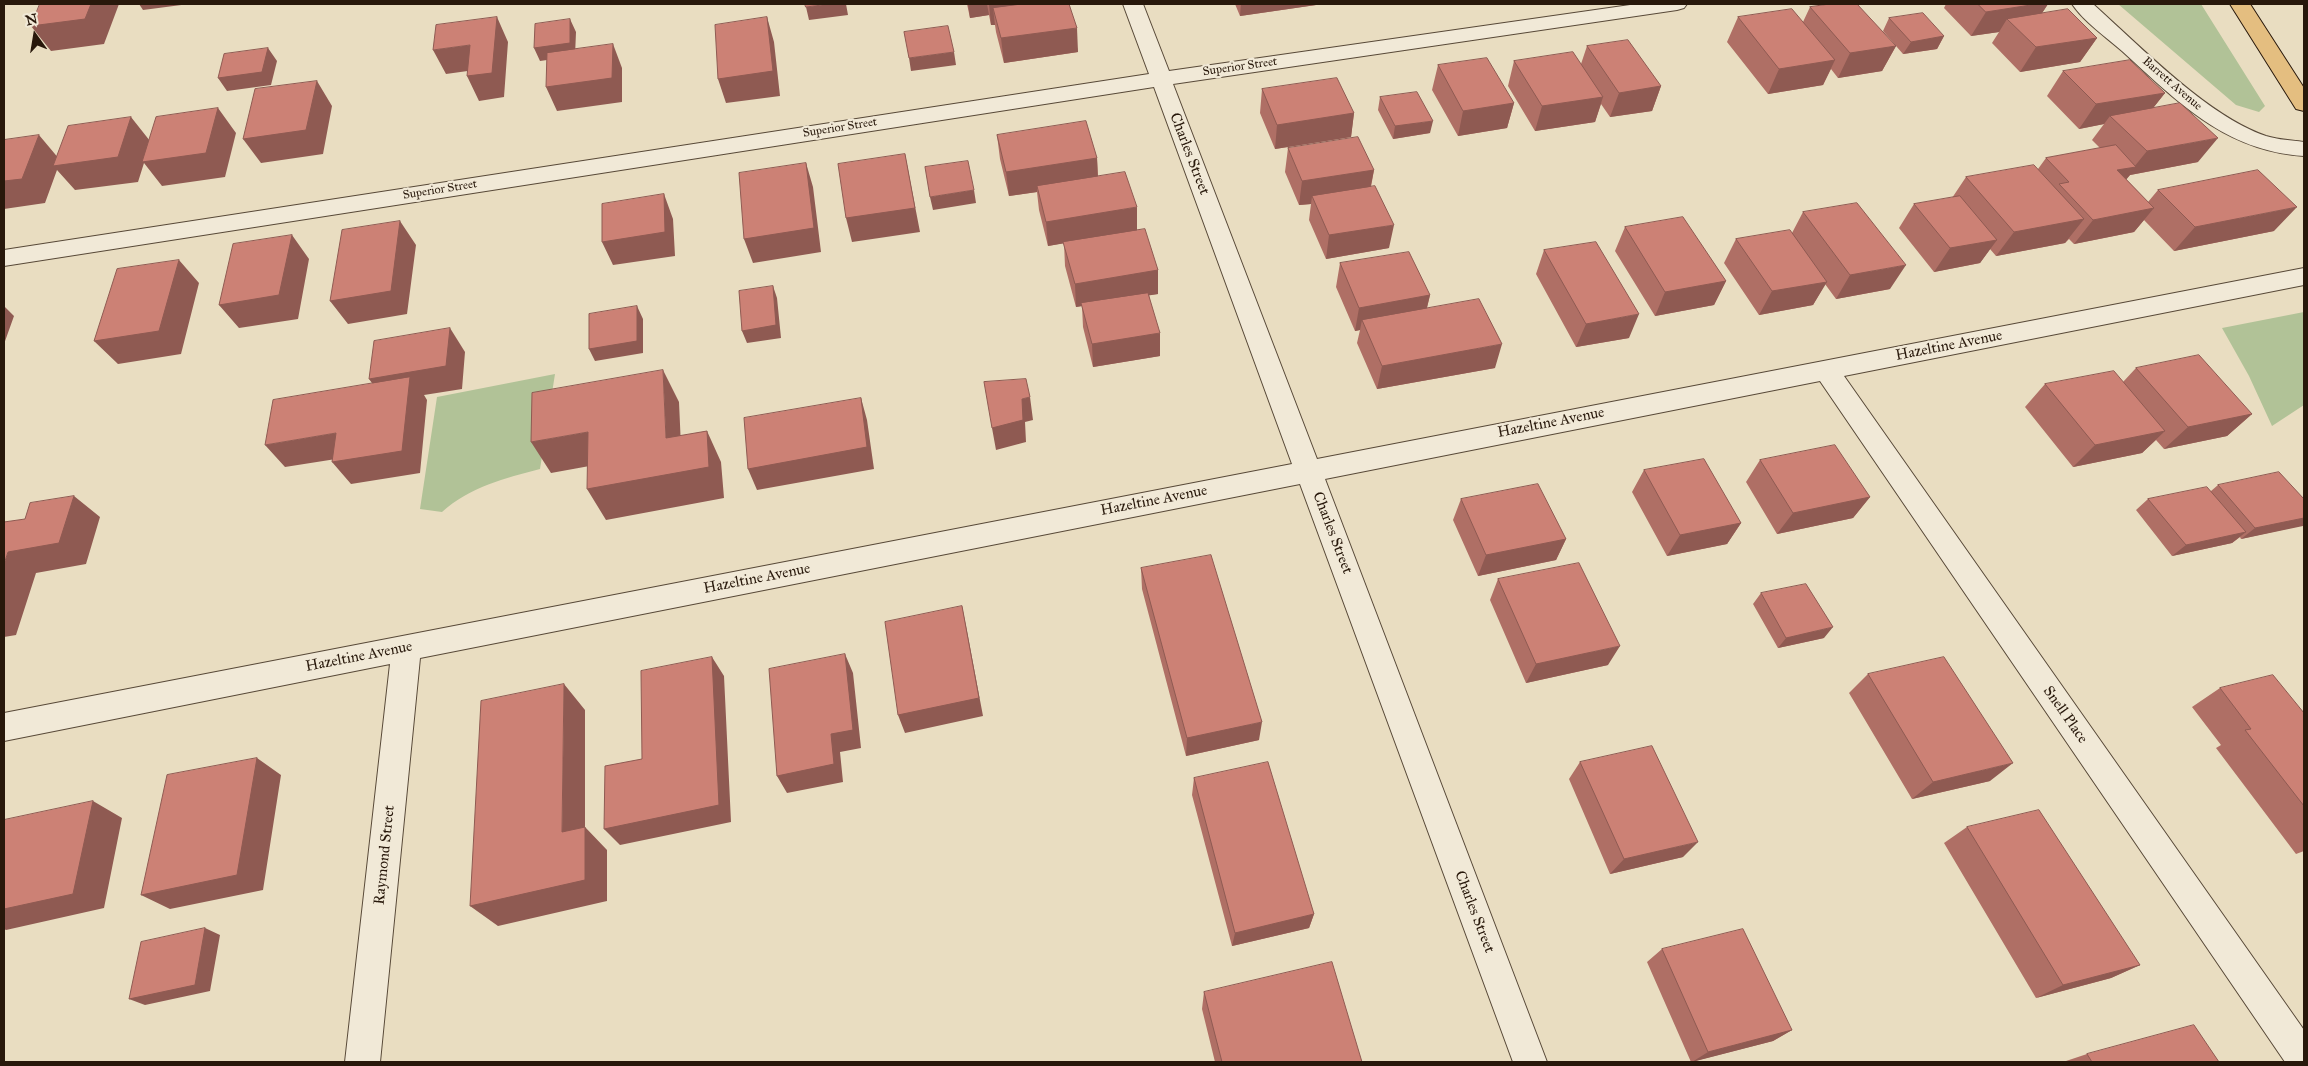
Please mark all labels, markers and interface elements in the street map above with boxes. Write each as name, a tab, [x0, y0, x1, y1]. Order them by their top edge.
north arrow	[10, 10, 60, 60]
text: N	[24, 10, 39, 30]
street label: Barrett Avenue	[2139, 54, 2205, 114]
street label: Superior Street	[1202, 55, 1278, 79]
street label: Charles Street	[1165, 110, 1213, 198]
street label: Superior Street	[802, 115, 878, 141]
street label: Superior Street	[402, 177, 478, 203]
street label: Hazeltine Avenue	[1894, 327, 2004, 365]
street label: Hazeltine Avenue	[1496, 404, 1606, 442]
street label: Hazeltine Avenue	[1099, 482, 1209, 520]
street label: Charles Street	[1308, 489, 1356, 577]
street label: Hazeltine Avenue	[702, 560, 812, 598]
street label: Hazeltine Avenue	[304, 638, 414, 676]
street label: Snell Place	[2039, 683, 2091, 747]
street label: Raymond Street	[371, 804, 399, 906]
street label: Charles Street	[1450, 868, 1498, 956]

